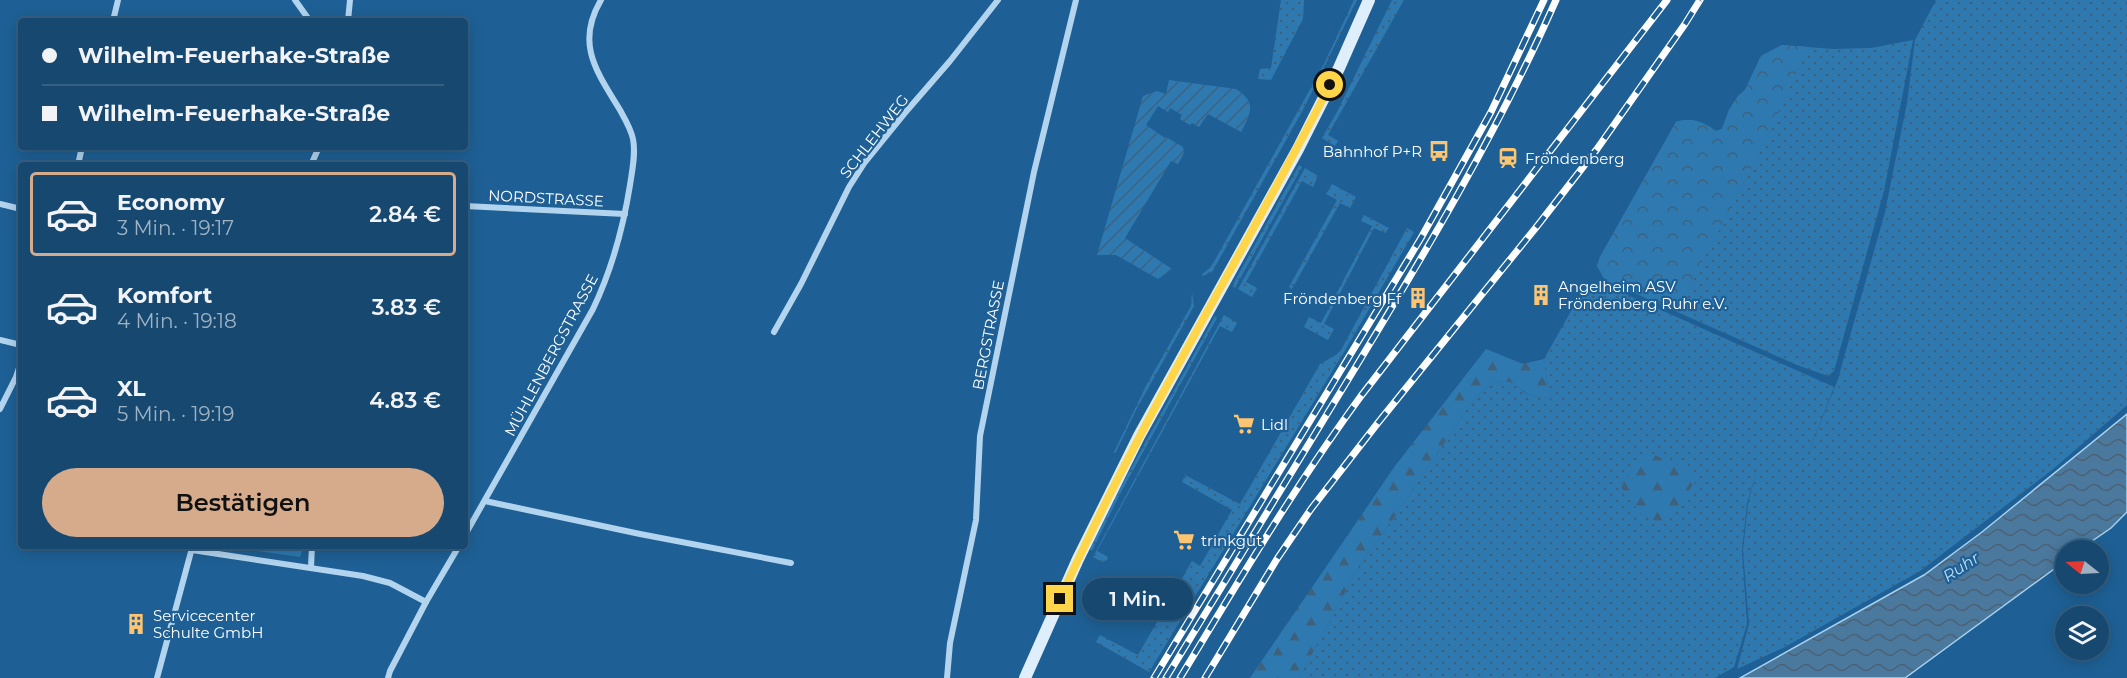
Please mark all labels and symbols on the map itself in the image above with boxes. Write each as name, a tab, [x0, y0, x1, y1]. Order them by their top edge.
route start	[1316, 71, 1343, 98]
street label: SCHLEHWEG	[835, 90, 913, 182]
bus stop icon: Bahnhof P+R	[1427, 139, 1451, 163]
place label: Bahnhof P+R	[1323, 142, 1422, 161]
station icon: Fröndenberg	[1496, 146, 1520, 170]
place label: Fröndenberg	[1525, 149, 1624, 168]
street label: NORDSTRASSE	[488, 185, 604, 211]
street label: MÜHLENBERGSTRASSE	[500, 271, 602, 439]
place label: Angelheim ASV Fröndenberg Ruhr e.V.	[1558, 277, 1727, 313]
street label: BERGSTRASSE	[968, 278, 1008, 392]
building icon: Angelheim ASV Fröndenberg Ruhr e.V.	[1529, 283, 1553, 307]
building icon: Fröndenberg Ff	[1406, 286, 1430, 310]
place label: Fröndenberg Ff	[1283, 289, 1402, 308]
supermarket icon: Lidl	[1232, 412, 1256, 436]
place label: Lidl	[1261, 415, 1288, 434]
supermarket icon: trinkgut	[1172, 528, 1196, 552]
place label: trinkgut	[1201, 531, 1262, 550]
north arrow	[2055, 540, 2109, 594]
water label: Ruhr	[1939, 548, 1983, 586]
callout: 1 Min.	[1081, 578, 1192, 620]
route end	[1046, 585, 1073, 612]
place label: Servicecenter Schulte GmbH	[153, 606, 263, 642]
building icon: Servicecenter Schulte GmbH	[124, 612, 148, 636]

